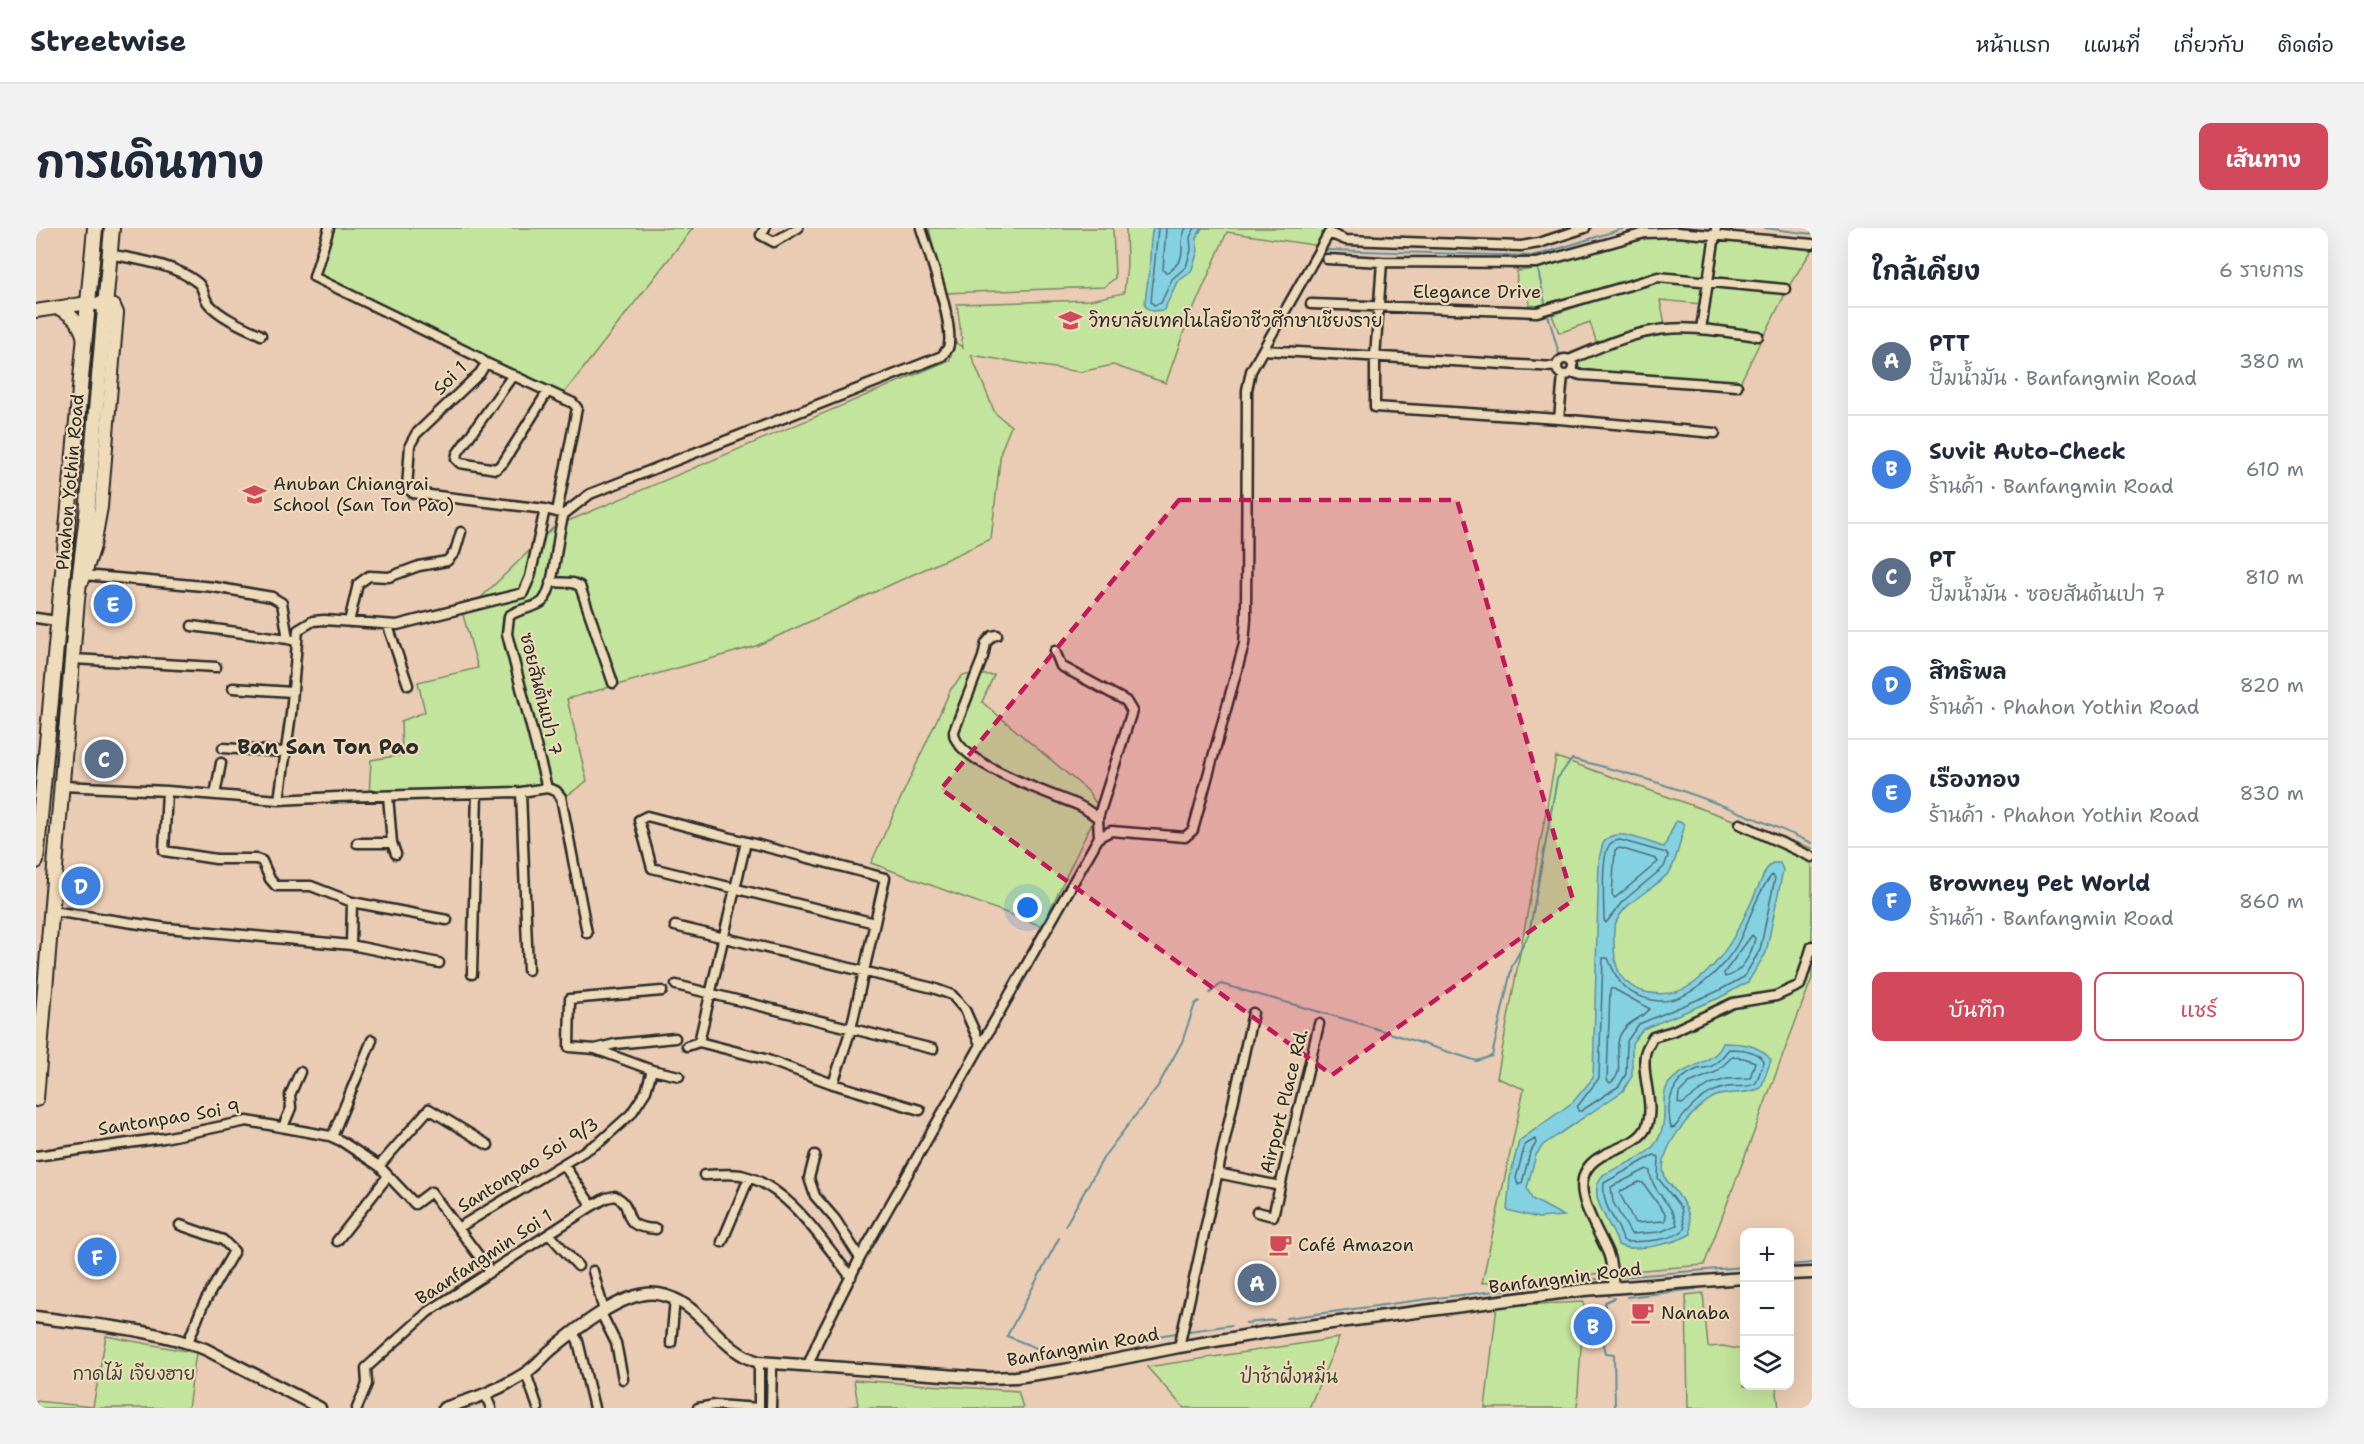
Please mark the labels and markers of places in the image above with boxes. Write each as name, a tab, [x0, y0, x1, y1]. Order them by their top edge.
school or university icon: วิทยาลัยเทคโนโลยีอาชีวศึกษาเชียงราย	[1058, 308, 1084, 334]
place label: วิทยาลัยเทคโนโลยีอาชีวศึกษาเชียงราย	[1089, 308, 1383, 333]
place label: Anuban Chiangrai School (San Ton Pao)	[273, 472, 454, 517]
school or university icon: Anuban Chiangrai School (San Ton Pao)	[242, 481, 268, 507]
pin: E	[94, 582, 133, 626]
pin: C	[84, 736, 124, 782]
pin: D	[62, 864, 100, 908]
cafe icon: Café Amazon	[1267, 1232, 1293, 1258]
place label: Café Amazon	[1298, 1233, 1414, 1257]
pin: F	[78, 1234, 116, 1280]
pin: A	[1238, 1260, 1276, 1306]
cafe icon: Nanaba	[1630, 1300, 1656, 1326]
place label: Nanaba	[1661, 1301, 1730, 1325]
pin: B	[1574, 1304, 1612, 1348]

